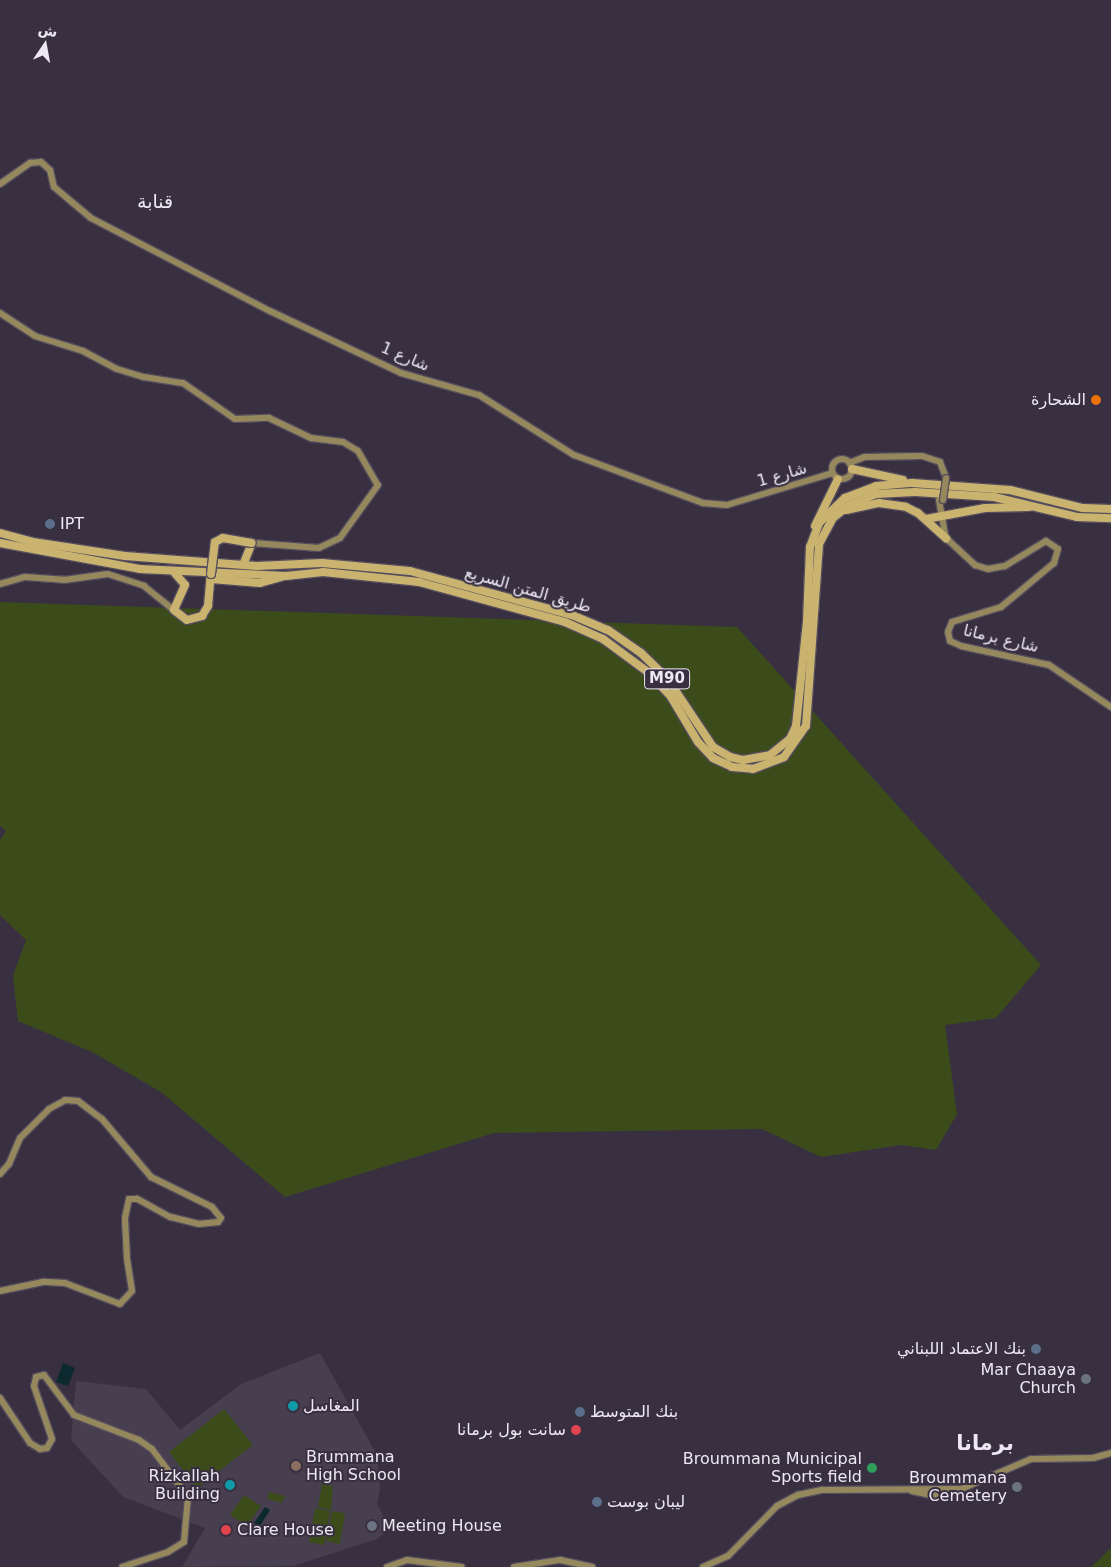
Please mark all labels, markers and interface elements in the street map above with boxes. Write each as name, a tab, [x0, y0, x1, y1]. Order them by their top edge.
north arrow	[20, 20, 70, 70]
text: ش	[37, 20, 59, 40]
district label: قنابة	[137, 191, 173, 213]
street label: شارع 1	[378, 338, 432, 376]
place label: الشحارة	[1031, 390, 1086, 410]
marker: الشحارة	[1090, 394, 1102, 406]
street label: شارع 1	[755, 459, 809, 491]
place label: IPT	[60, 514, 84, 534]
marker: IPT	[44, 518, 56, 530]
street label: طريق المتن السريع	[463, 563, 593, 617]
street label: شارع برمانا	[961, 621, 1041, 657]
road number: M90	[643, 666, 691, 692]
place label: بنك الاعتماد اللبناني	[897, 1339, 1026, 1359]
marker: بنك الاعتماد اللبناني	[1030, 1343, 1042, 1355]
place label: Mar Chaaya Church	[981, 1360, 1076, 1398]
marker: Mar Chaaya Church	[1080, 1373, 1092, 1385]
place label: المغاسل	[303, 1396, 360, 1416]
marker: المغاسل	[287, 1400, 299, 1412]
place label: بنك المتوسط	[590, 1402, 678, 1422]
marker: بنك المتوسط	[574, 1406, 586, 1418]
place label: سانت بول برمانا	[457, 1420, 566, 1440]
marker: سانت بول برمانا	[570, 1424, 582, 1436]
district label: برمانا	[956, 1430, 1014, 1456]
place label: Brummana High School	[306, 1447, 401, 1485]
place label: Broummana Municipal Sports field	[683, 1449, 862, 1487]
marker: Brummana High School	[290, 1460, 302, 1472]
marker: Broummana Municipal Sports field	[866, 1462, 878, 1474]
place label: Rizkallah Building	[148, 1466, 220, 1504]
place label: Broummana Cemetery	[909, 1468, 1007, 1506]
marker: Rizkallah Building	[224, 1479, 236, 1491]
marker: Broummana Cemetery	[1011, 1481, 1023, 1493]
place label: ليبان بوست	[607, 1492, 685, 1512]
marker: ليبان بوست	[591, 1496, 603, 1508]
place label: Meeting House	[382, 1516, 502, 1536]
place label: Clare House	[237, 1520, 334, 1540]
marker: Meeting House	[366, 1520, 378, 1532]
marker: Clare House	[219, 1523, 233, 1537]

